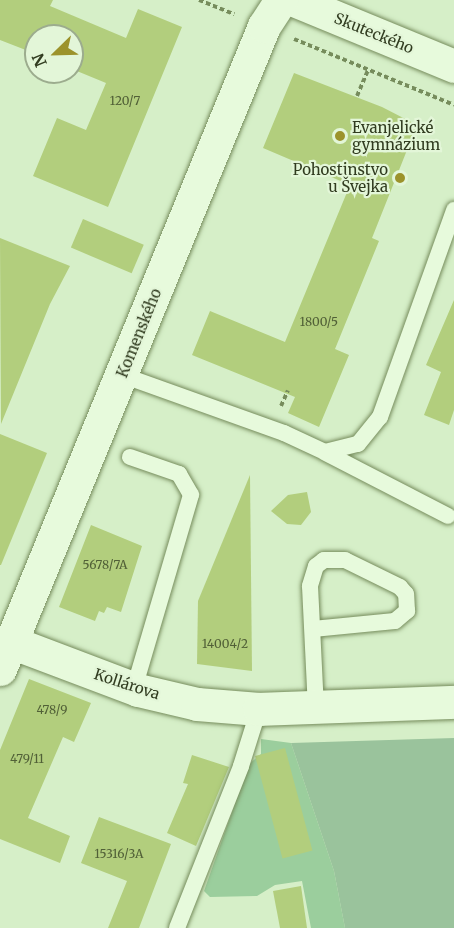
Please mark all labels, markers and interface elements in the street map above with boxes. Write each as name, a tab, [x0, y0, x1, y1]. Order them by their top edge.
street label: Skuteckého	[332, 9, 416, 57]
north arrow	[24, 24, 84, 84]
text: N	[28, 51, 51, 70]
house number: 120/7	[110, 94, 140, 108]
place label: Evanjelické gymnázium	[352, 118, 440, 153]
marker: Evanjelické gymnázium	[333, 129, 347, 143]
place label: Pohostinstvo u Švejka	[293, 160, 388, 195]
marker: Pohostinstvo u Švejka	[393, 171, 407, 185]
street label: Komenského	[113, 286, 165, 380]
house number: 1800/5	[300, 315, 338, 329]
house number: 5678/7A	[82, 558, 128, 572]
house number: 14004/2	[202, 637, 248, 651]
street label: Kollárova	[92, 665, 162, 703]
house number: 478/9	[36, 703, 68, 717]
house number: 479/11	[10, 752, 44, 766]
house number: 15316/3A	[94, 847, 144, 861]

